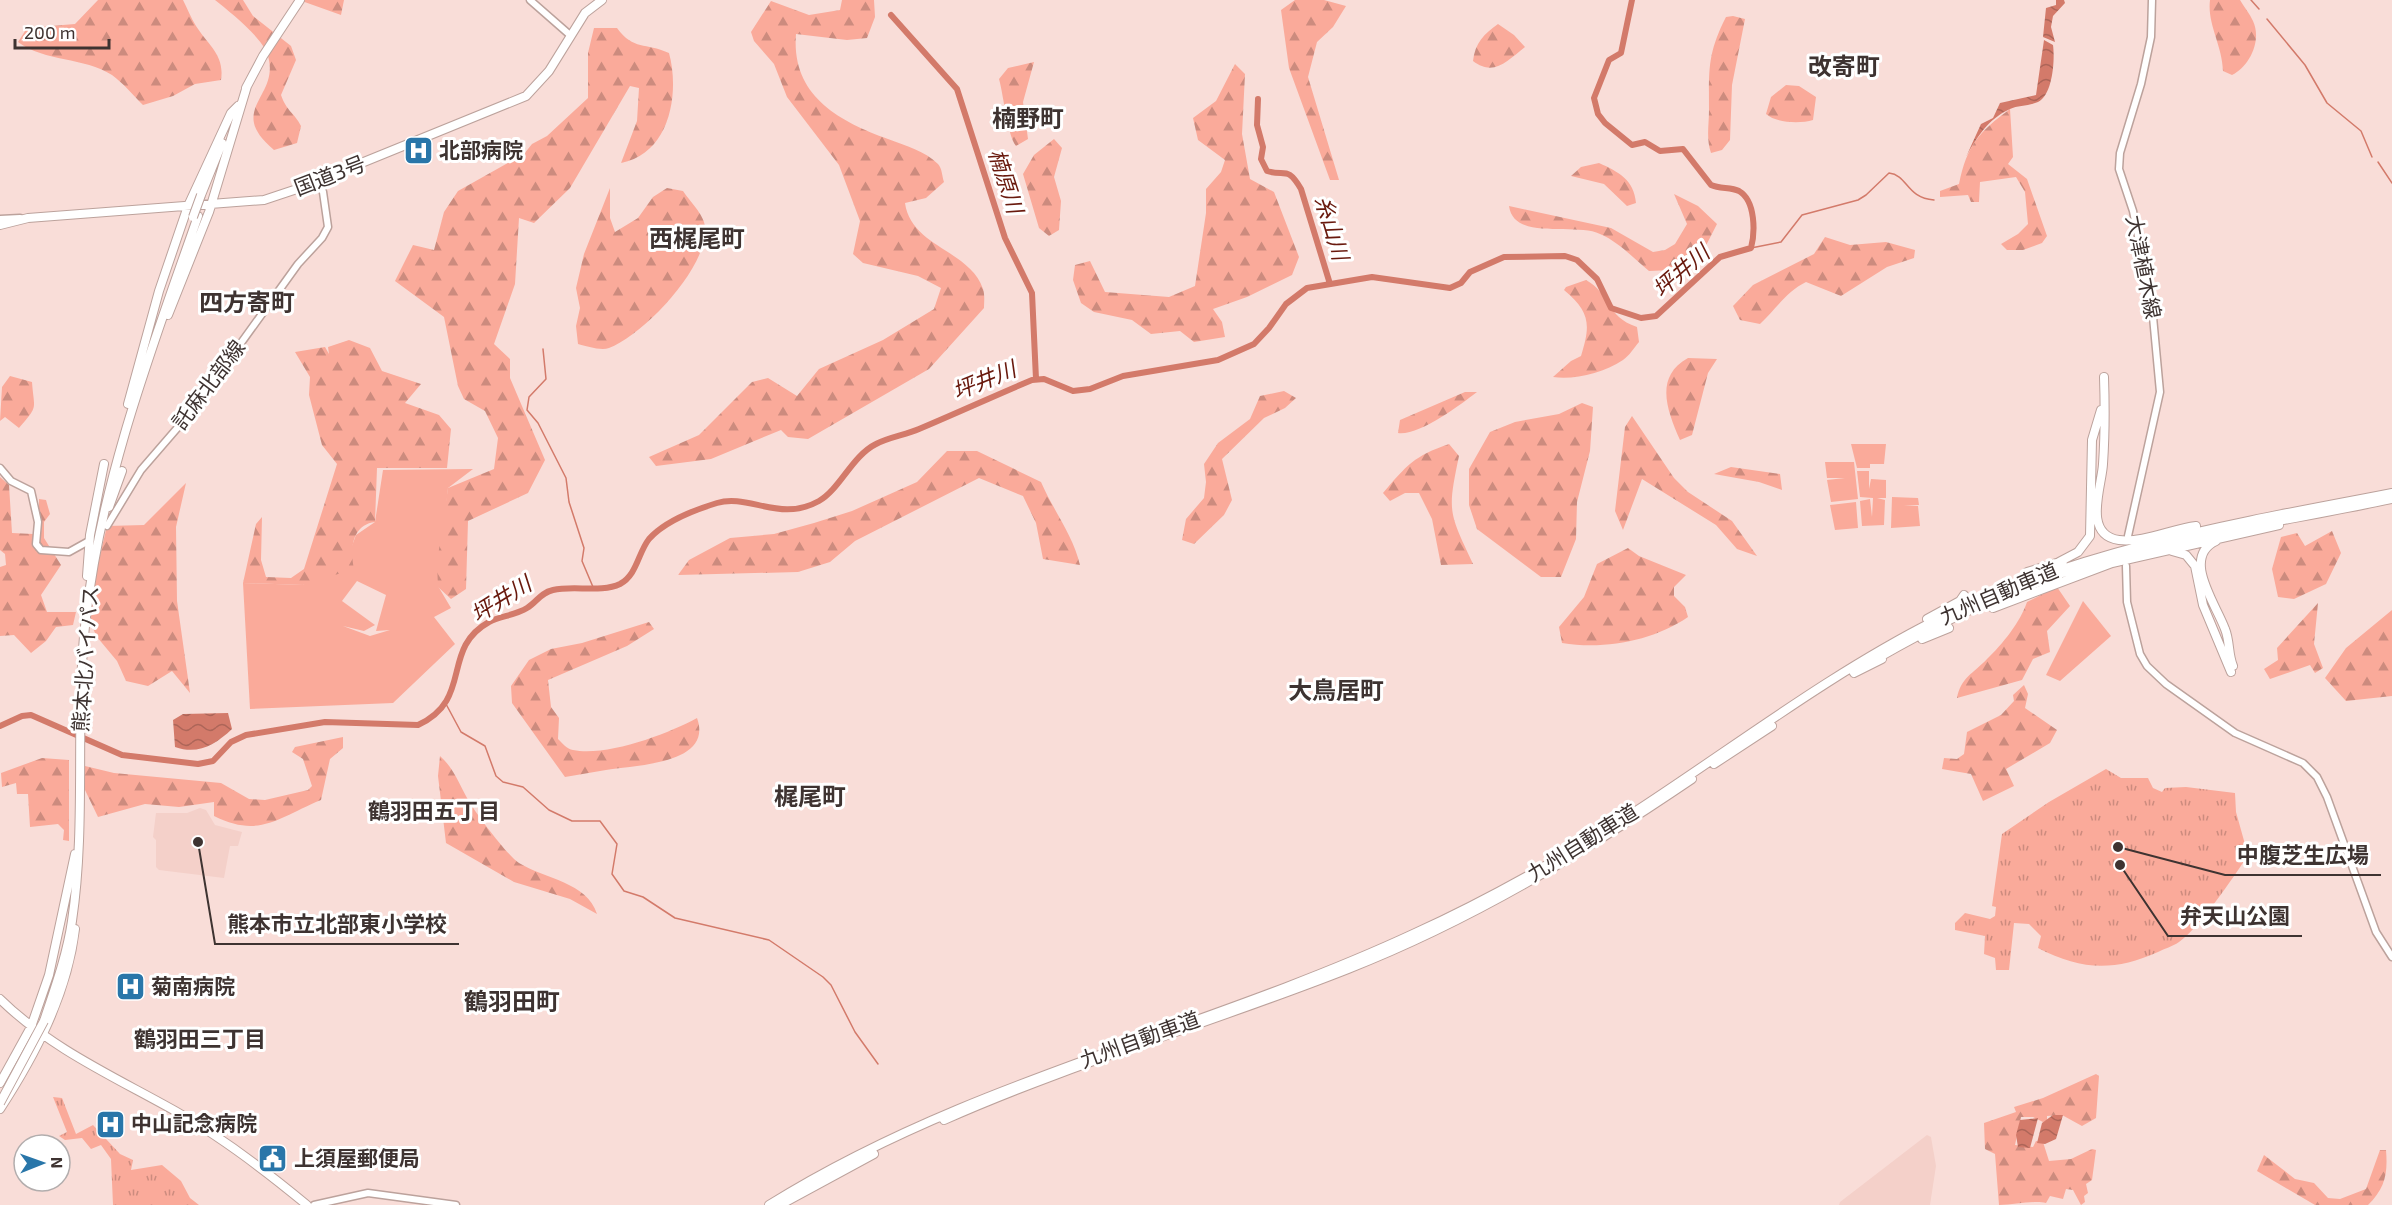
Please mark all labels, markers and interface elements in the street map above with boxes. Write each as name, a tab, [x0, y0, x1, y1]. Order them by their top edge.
scale bar	[15, 12, 110, 50]
text: 200 m	[24, 21, 76, 43]
district label: 改寄町	[1808, 51, 1880, 80]
district label: 楠野町	[992, 103, 1064, 132]
hospital icon: 北部病院	[402, 135, 434, 167]
place label: 北部病院	[439, 137, 523, 162]
water label: 楠原川	[984, 145, 1030, 218]
street label: 国道3号	[290, 150, 369, 200]
water label: 糸山川	[1311, 192, 1356, 265]
street label: 大津植木線	[2122, 213, 2167, 321]
district label: 西梶尾町	[649, 223, 745, 252]
water label: 坪井川	[1647, 237, 1715, 302]
district label: 四方寄町	[199, 287, 295, 316]
street label: 託麻北部線	[166, 335, 249, 434]
water label: 坪井川	[948, 354, 1021, 403]
street label: 九州自動車道	[1936, 556, 2061, 629]
water label: 坪井川	[466, 569, 537, 627]
street label: 熊本北バイパス	[67, 585, 102, 733]
district label: 大鳥居町	[1288, 675, 1384, 704]
district label: 梶尾町	[774, 781, 846, 810]
district label: 鶴羽田五丁目	[368, 797, 500, 823]
street label: 九州自動車道	[1522, 798, 1642, 886]
callout: 中腹芝生広場	[2225, 835, 2381, 875]
text: 中腹芝生広場	[2237, 841, 2369, 867]
callout: 弁天山公園	[2168, 896, 2302, 936]
text: 弁天山公園	[2180, 902, 2290, 928]
callout: 熊本市立北部東小学校	[215, 904, 459, 944]
text: 熊本市立北部東小学校	[227, 910, 447, 936]
hospital icon: 菊南病院	[114, 971, 146, 1003]
place label: 菊南病院	[151, 973, 235, 998]
district label: 鶴羽田町	[464, 986, 560, 1015]
street label: 九州自動車道	[1076, 1005, 1203, 1072]
district label: 鶴羽田三丁目	[134, 1025, 266, 1051]
hospital icon: 中山記念病院	[94, 1108, 126, 1140]
place label: 中山記念病院	[131, 1110, 257, 1135]
north arrow	[12, 1133, 72, 1193]
public building icon: 上須屋郵便局	[257, 1143, 289, 1175]
place label: 上須屋郵便局	[294, 1145, 420, 1170]
text: N	[48, 1157, 67, 1169]

